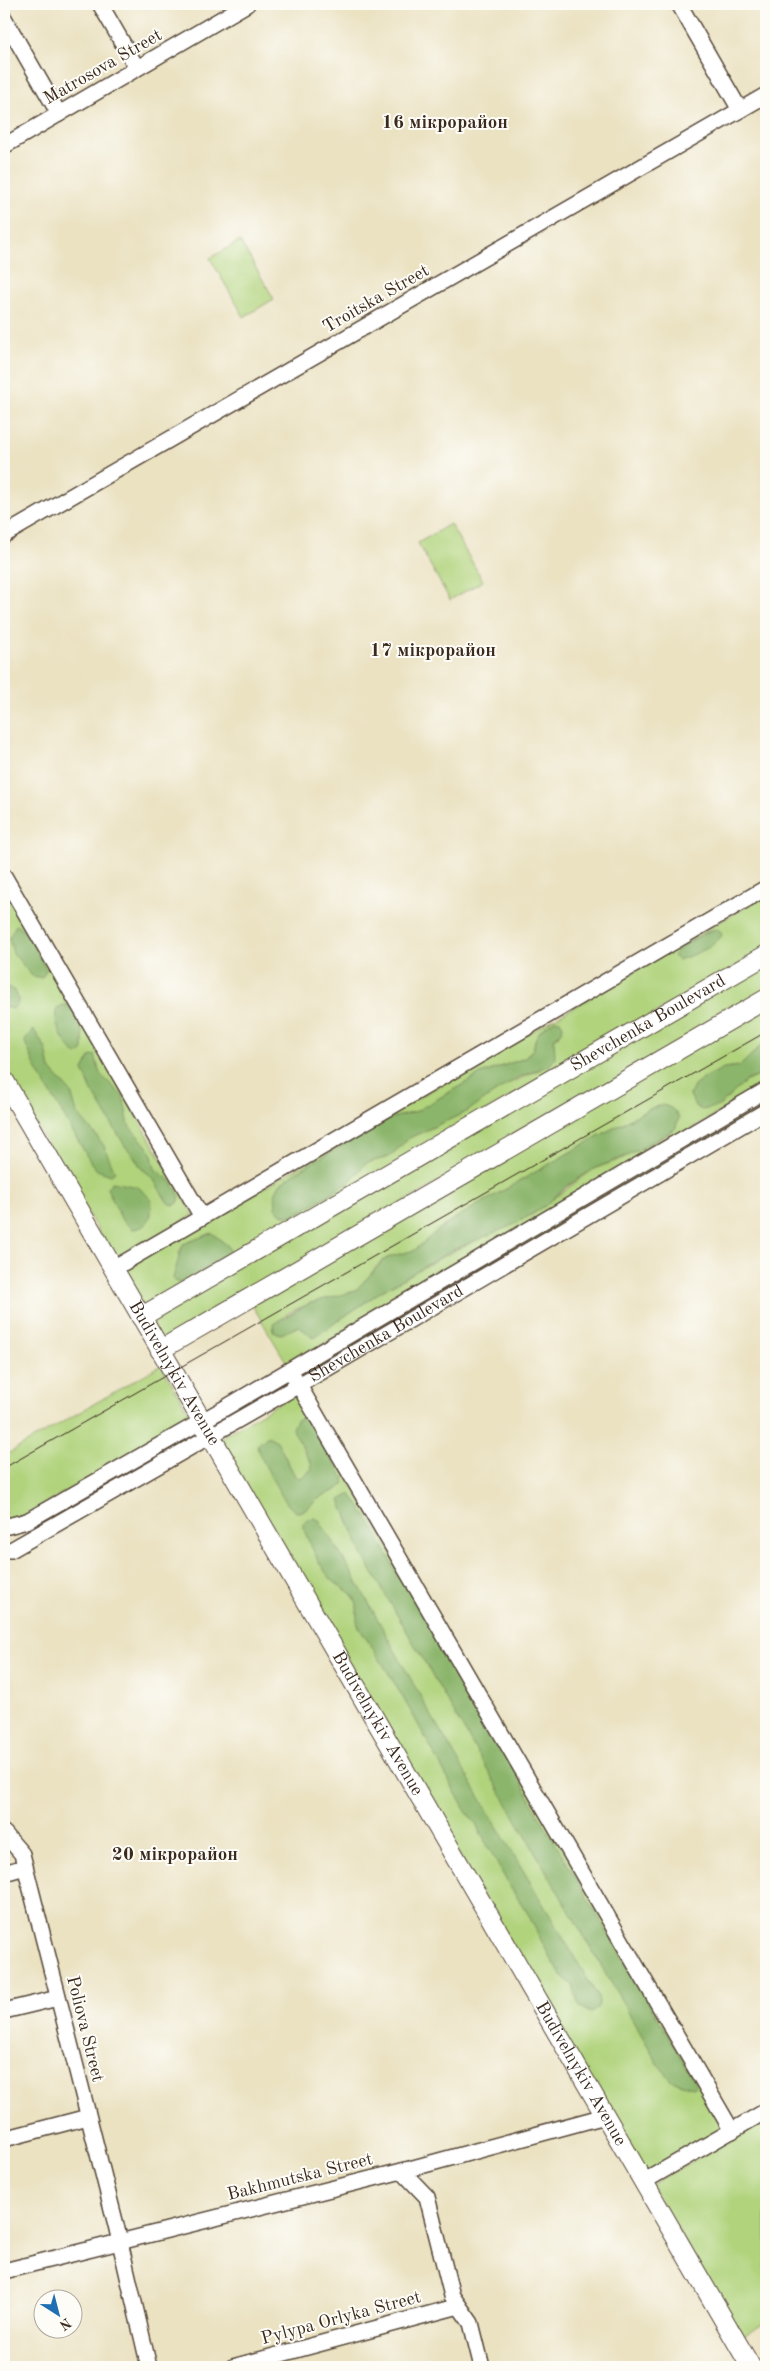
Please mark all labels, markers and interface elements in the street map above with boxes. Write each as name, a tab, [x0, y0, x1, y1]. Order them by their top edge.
street label: Matrosova Street	[41, 26, 165, 108]
district label: 16 мікрорайон	[382, 114, 508, 133]
street label: Troitska Street	[320, 261, 432, 337]
district label: 17 мікрорайон	[370, 642, 496, 661]
street label: Shevchenka Boulevard	[568, 971, 729, 1075]
street label: Shevchenka Boulevard	[306, 1282, 467, 1386]
street label: Budivelnykiv Avenue	[125, 1298, 223, 1448]
street label: Budivelnykiv Avenue	[329, 1648, 426, 1799]
district label: 20 мікрорайон	[112, 1846, 238, 1865]
street label: Poliova Street	[63, 1974, 107, 2084]
street label: Budivelnykiv Avenue	[532, 1999, 630, 2149]
street label: Bakhmutska Street	[225, 2150, 375, 2204]
north arrow	[32, 2288, 82, 2338]
street label: Pylypa Orlyka Street	[259, 2288, 423, 2348]
text: N	[56, 2315, 73, 2333]

